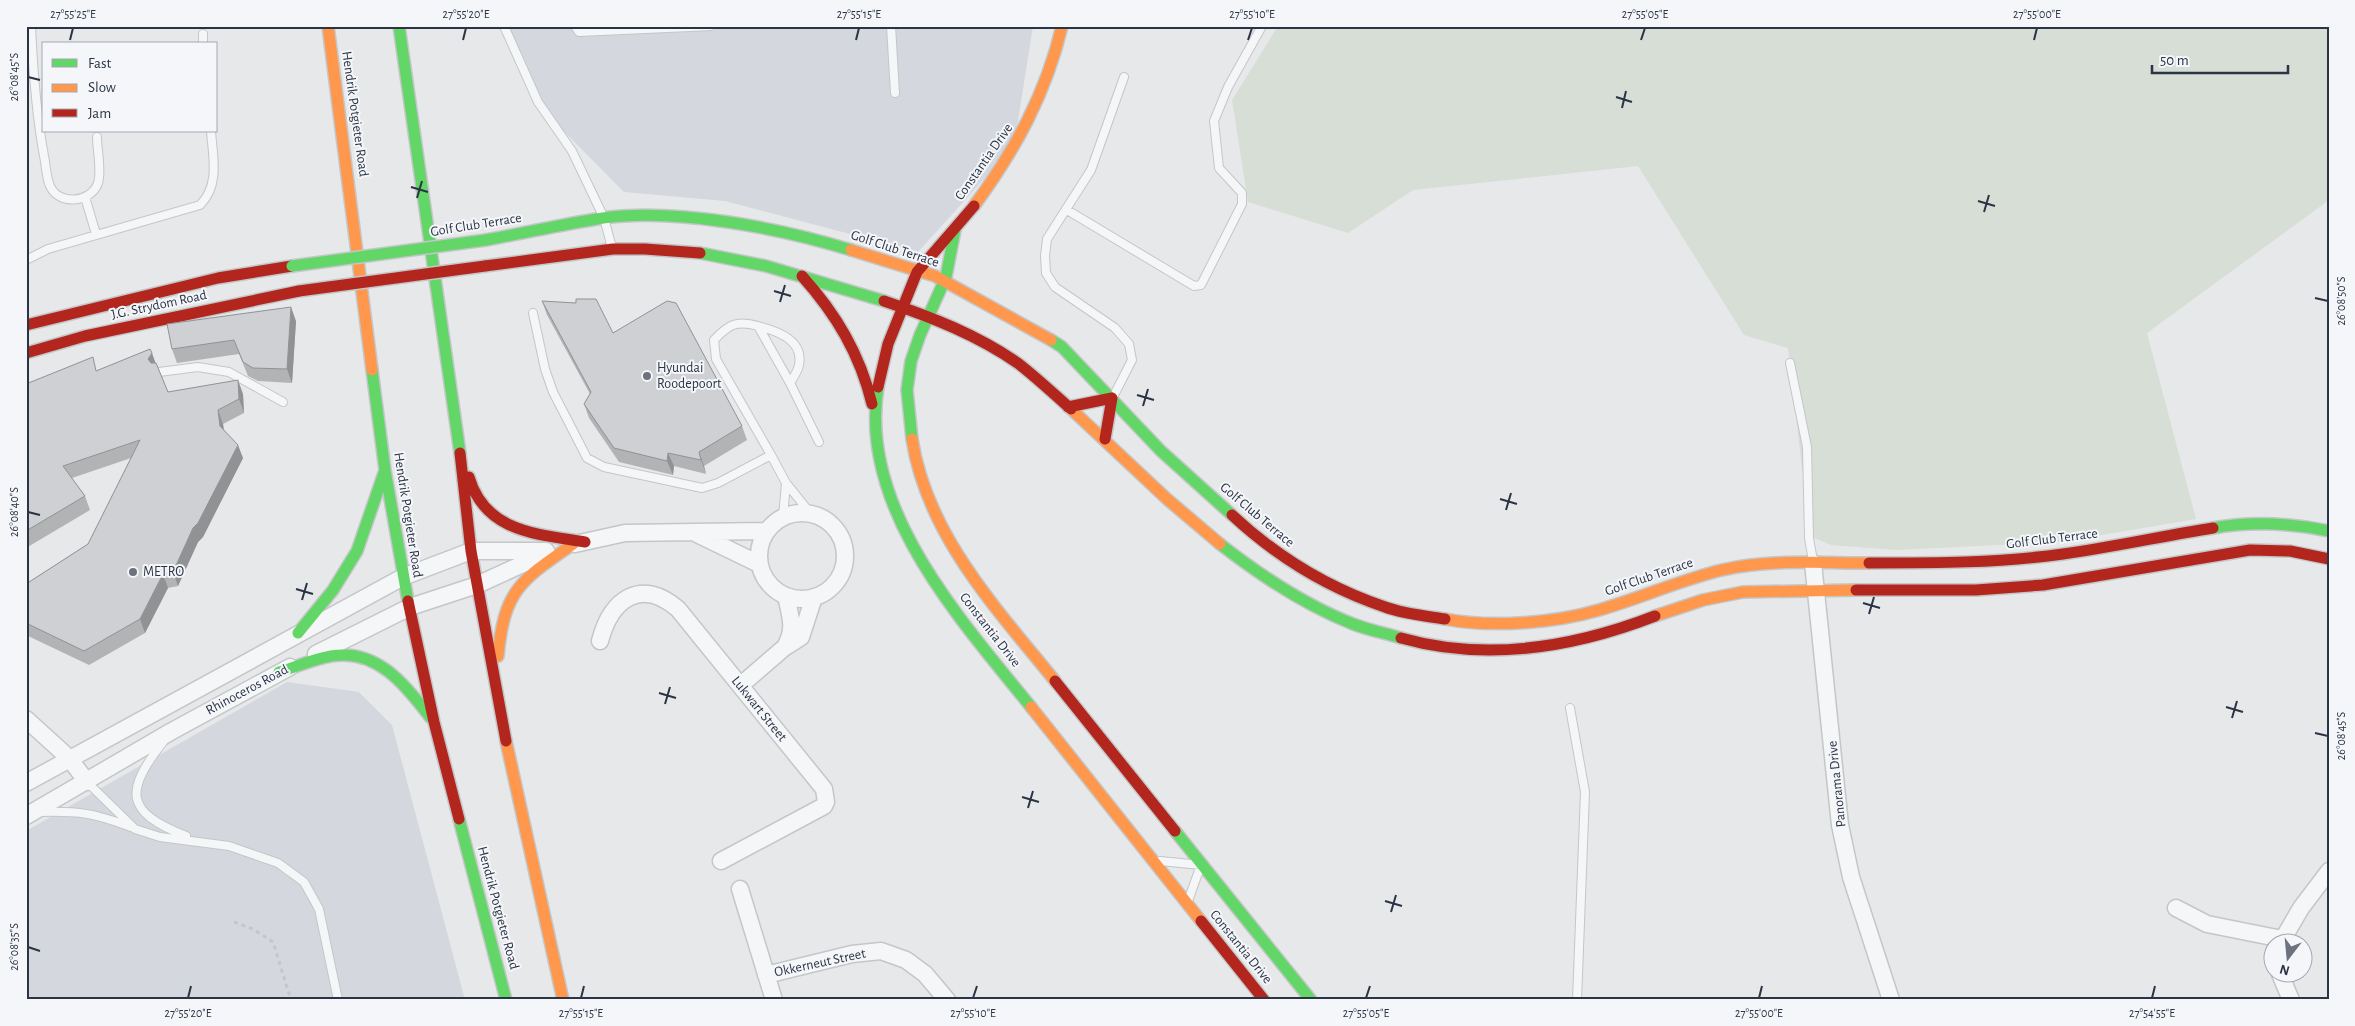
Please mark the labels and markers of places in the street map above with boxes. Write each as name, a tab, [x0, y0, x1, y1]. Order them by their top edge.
place label: Hyundai Roodepoort	[657, 361, 722, 391]
marker: Hyundai Roodepoort	[641, 370, 653, 382]
place label: METRO	[143, 565, 184, 579]
marker: METRO	[127, 566, 139, 578]

